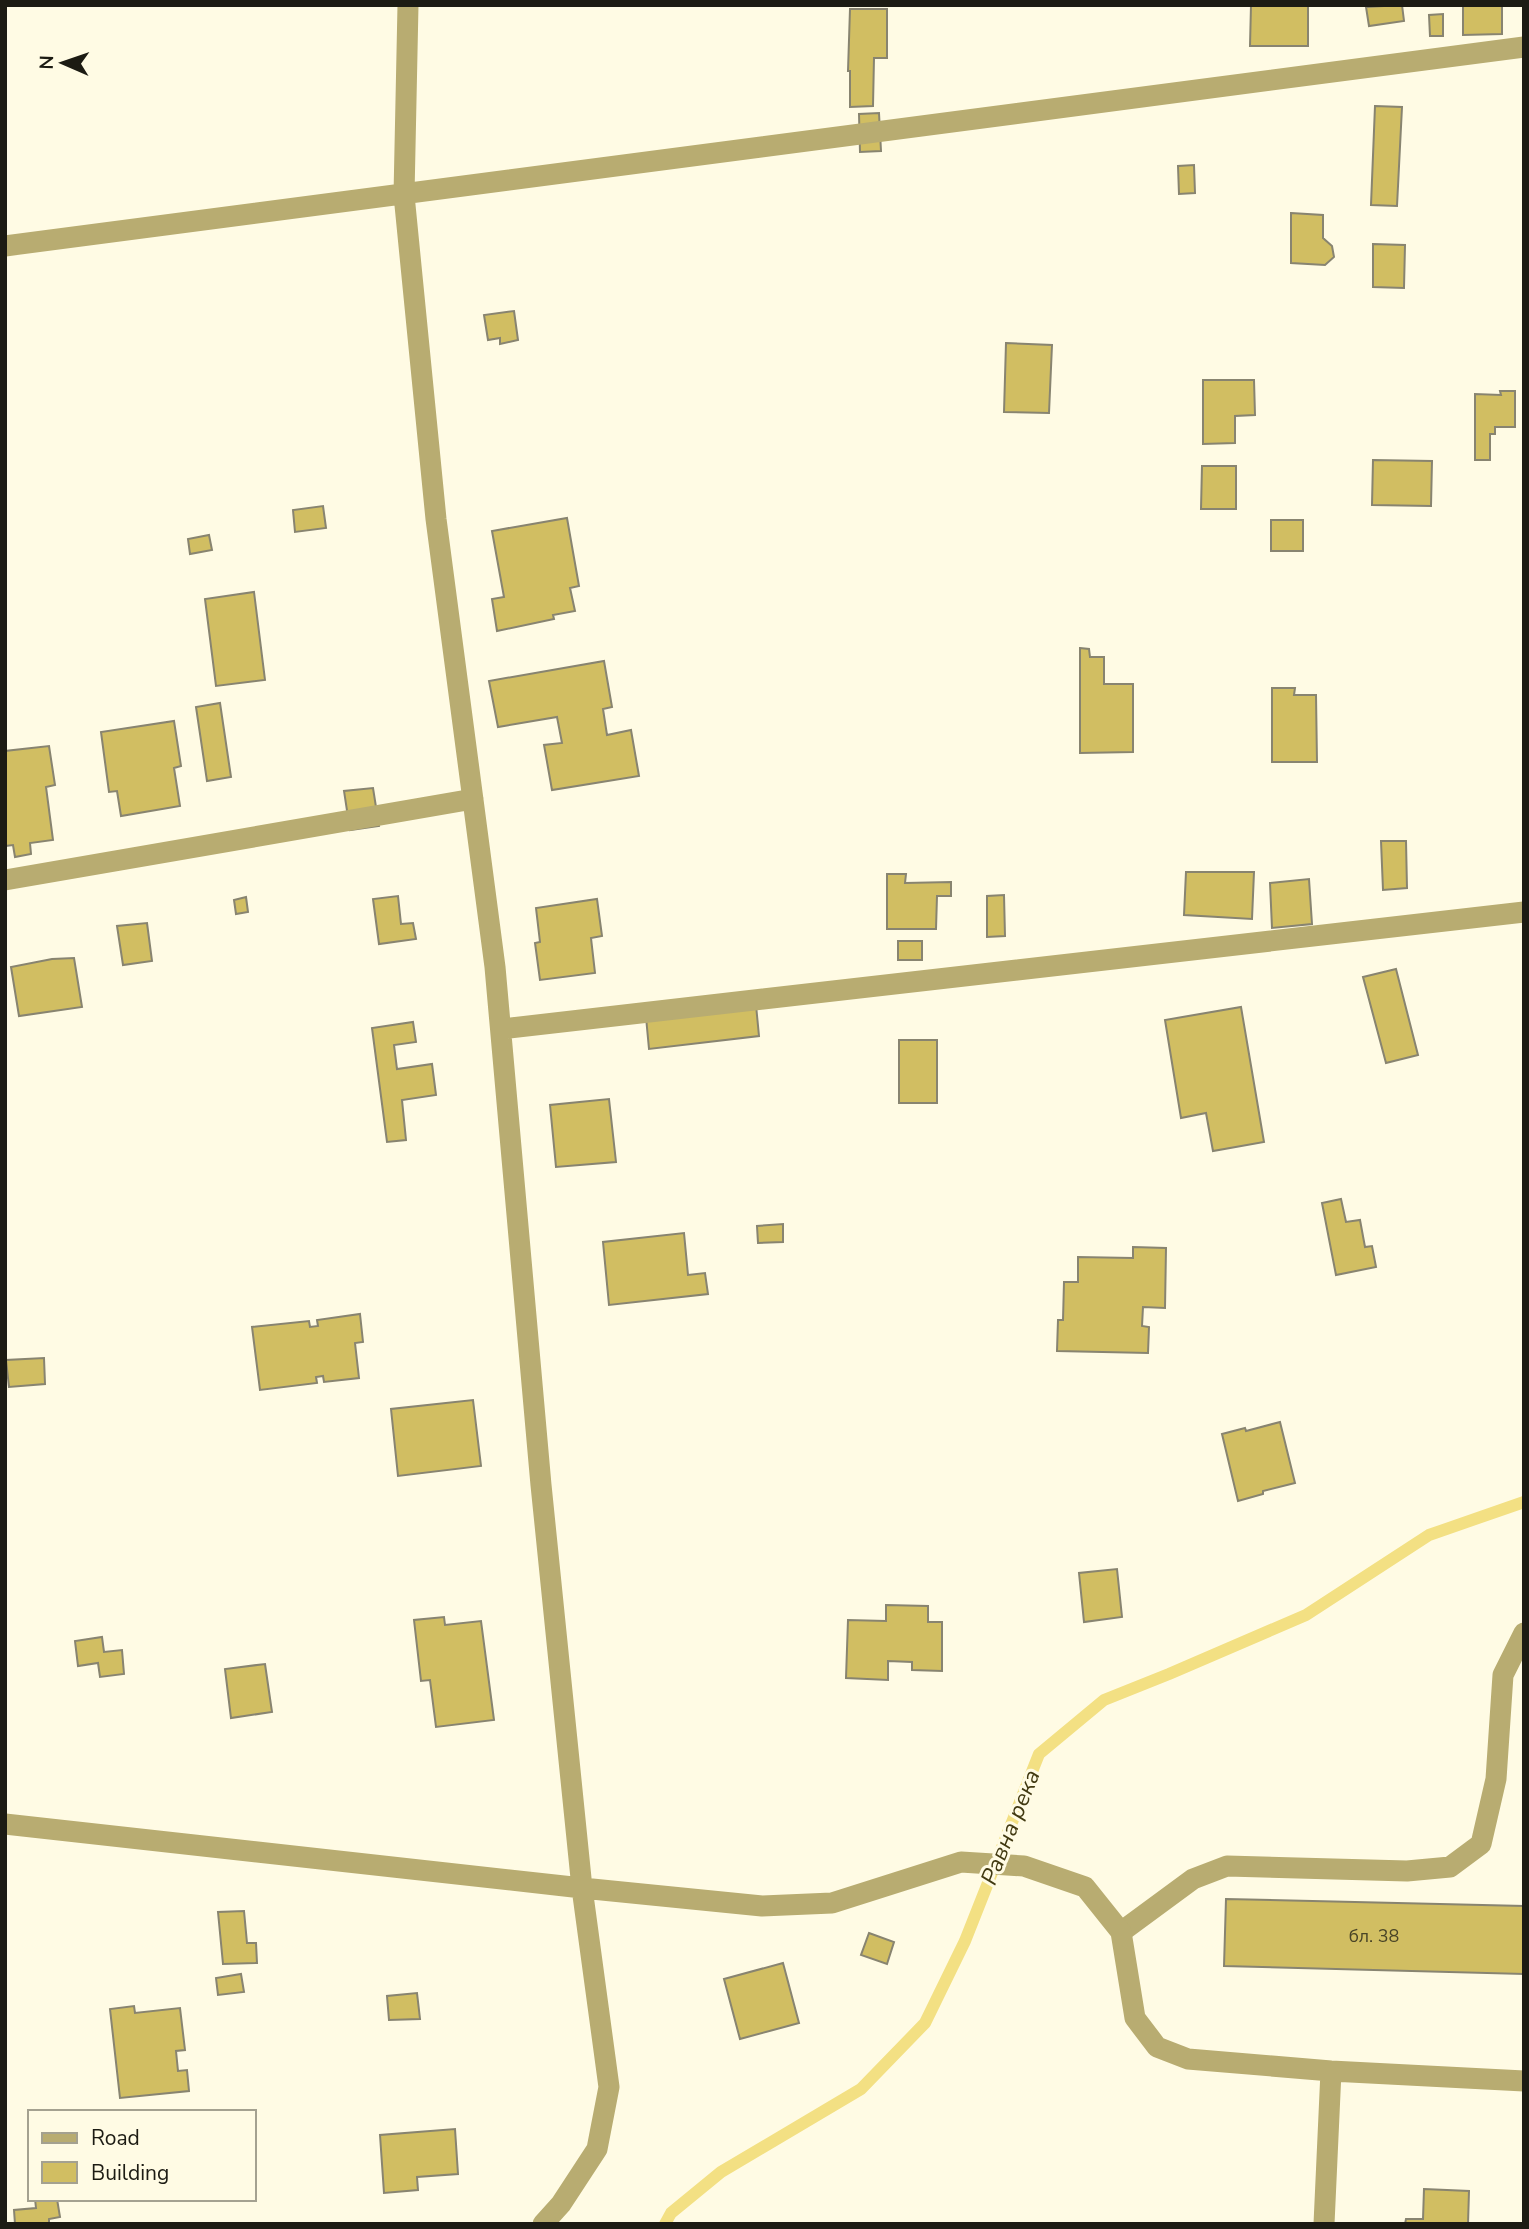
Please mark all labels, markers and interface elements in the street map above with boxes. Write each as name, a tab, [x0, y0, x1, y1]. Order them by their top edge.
north arrow	[28, 28, 98, 98]
text: N	[34, 55, 60, 70]
water label: Равна река	[973, 1765, 1048, 1889]
house number: бл. 38	[1349, 1924, 1399, 1948]
legend	[28, 2110, 256, 2201]
text: Road	[91, 2124, 140, 2152]
text: Building	[91, 2159, 169, 2187]

